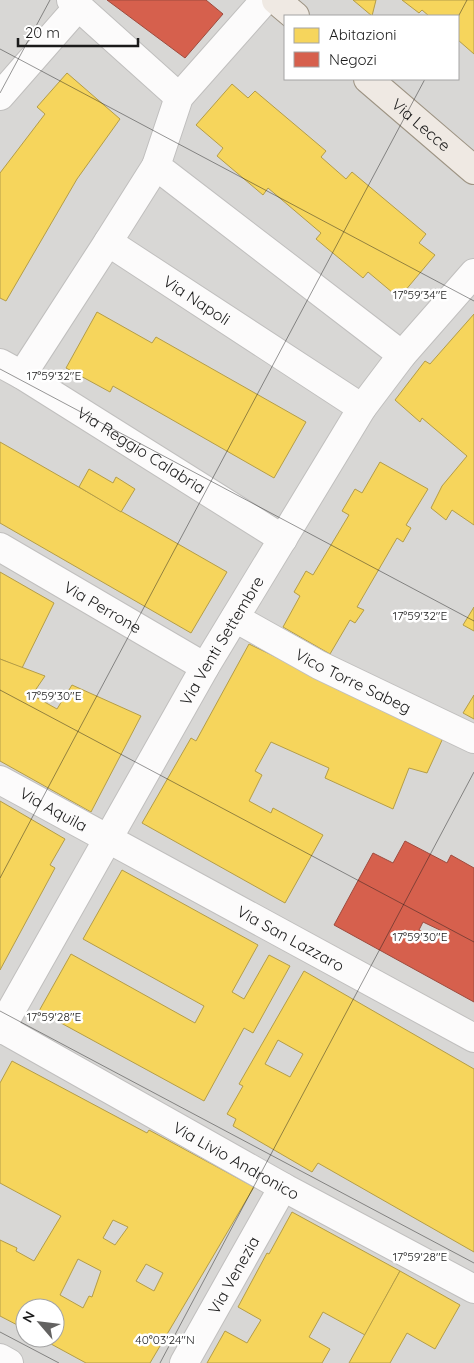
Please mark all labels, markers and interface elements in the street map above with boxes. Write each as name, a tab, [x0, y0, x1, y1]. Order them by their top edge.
scale bar	[18, 15, 138, 47]
legend	[284, 15, 459, 80]
text: 20 m	[25, 23, 60, 42]
text: Abitazioni	[329, 25, 397, 44]
text: Negozi	[329, 50, 377, 69]
street label: Via Lecce	[388, 94, 455, 155]
street label: Via Napoli	[160, 271, 234, 329]
text: 17°59'34"E	[393, 287, 447, 302]
text: 17°59'32"E	[27, 368, 81, 383]
street label: Via Reggio Calabria	[73, 402, 209, 498]
street label: Via Venti Settembre	[175, 572, 268, 709]
street label: Via Perrone	[60, 577, 145, 638]
text: 17°59'32"E	[393, 608, 447, 623]
street label: Vico Torre Sabeg	[292, 644, 414, 718]
text: 17°59'30"E	[27, 688, 82, 703]
street label: Via Aquila	[16, 783, 91, 836]
street label: Via San Lazzaro	[234, 901, 348, 976]
text: 17°59'30"E	[393, 929, 448, 944]
text: 17°59'28"E	[27, 1009, 82, 1024]
street label: Via Livio Andronico	[170, 1117, 303, 1204]
street label: Via Venezia	[204, 1232, 263, 1318]
text: 17°59'28"E	[393, 1249, 448, 1264]
north arrow	[15, 1298, 65, 1348]
text: N	[18, 1308, 39, 1326]
text: 40°03'24"N	[135, 1332, 195, 1347]

